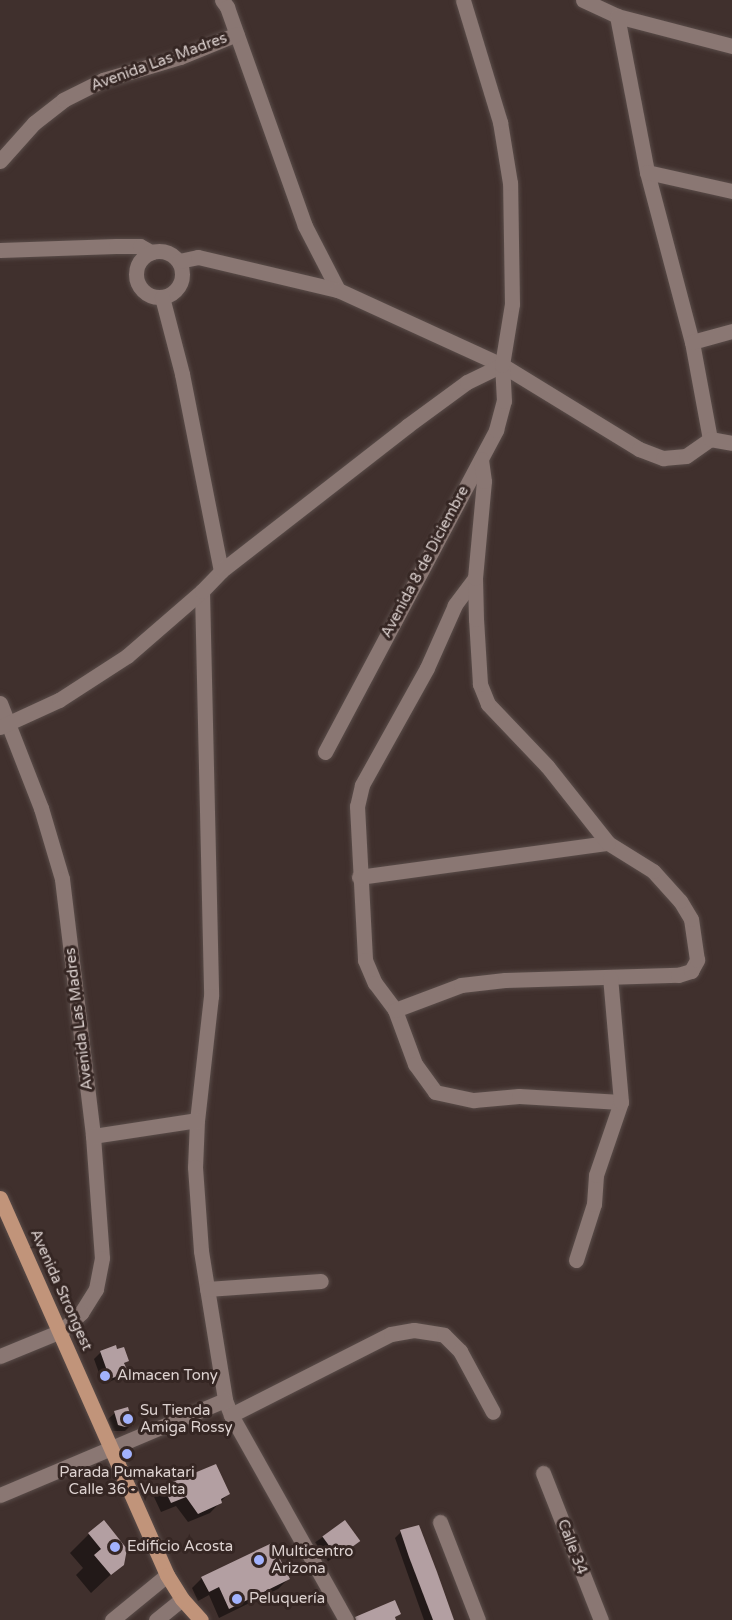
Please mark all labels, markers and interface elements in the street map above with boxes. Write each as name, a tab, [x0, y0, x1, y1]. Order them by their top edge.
street label: Avenida Las Madres	[89, 29, 229, 95]
street label: Avenida 8 de Diciembre	[377, 483, 473, 641]
street label: Avenida Las Madres	[61, 947, 97, 1091]
street label: Avenida Strongest	[26, 1227, 96, 1353]
place label: Almacen Tony	[117, 1367, 218, 1385]
marker: Almacen Tony	[98, 1369, 112, 1383]
place label: Su Tienda Amiga Rossy	[140, 1401, 233, 1436]
marker: Su Tienda Amiga Rossy	[121, 1412, 135, 1426]
marker: Parada Pumakatari Calle 36 - Vuelta	[120, 1447, 134, 1461]
place label: Parada Pumakatari Calle 36 - Vuelta	[59, 1463, 195, 1498]
street label: Calle 34	[553, 1517, 591, 1577]
place label: Edificio Acosta	[127, 1538, 233, 1556]
marker: Edificio Acosta	[108, 1540, 122, 1554]
place label: Multicentro Arizona	[271, 1542, 353, 1577]
marker: Multicentro Arizona	[252, 1553, 266, 1567]
place label: Peluquería	[249, 1590, 325, 1608]
marker: Peluquería	[230, 1592, 244, 1606]

